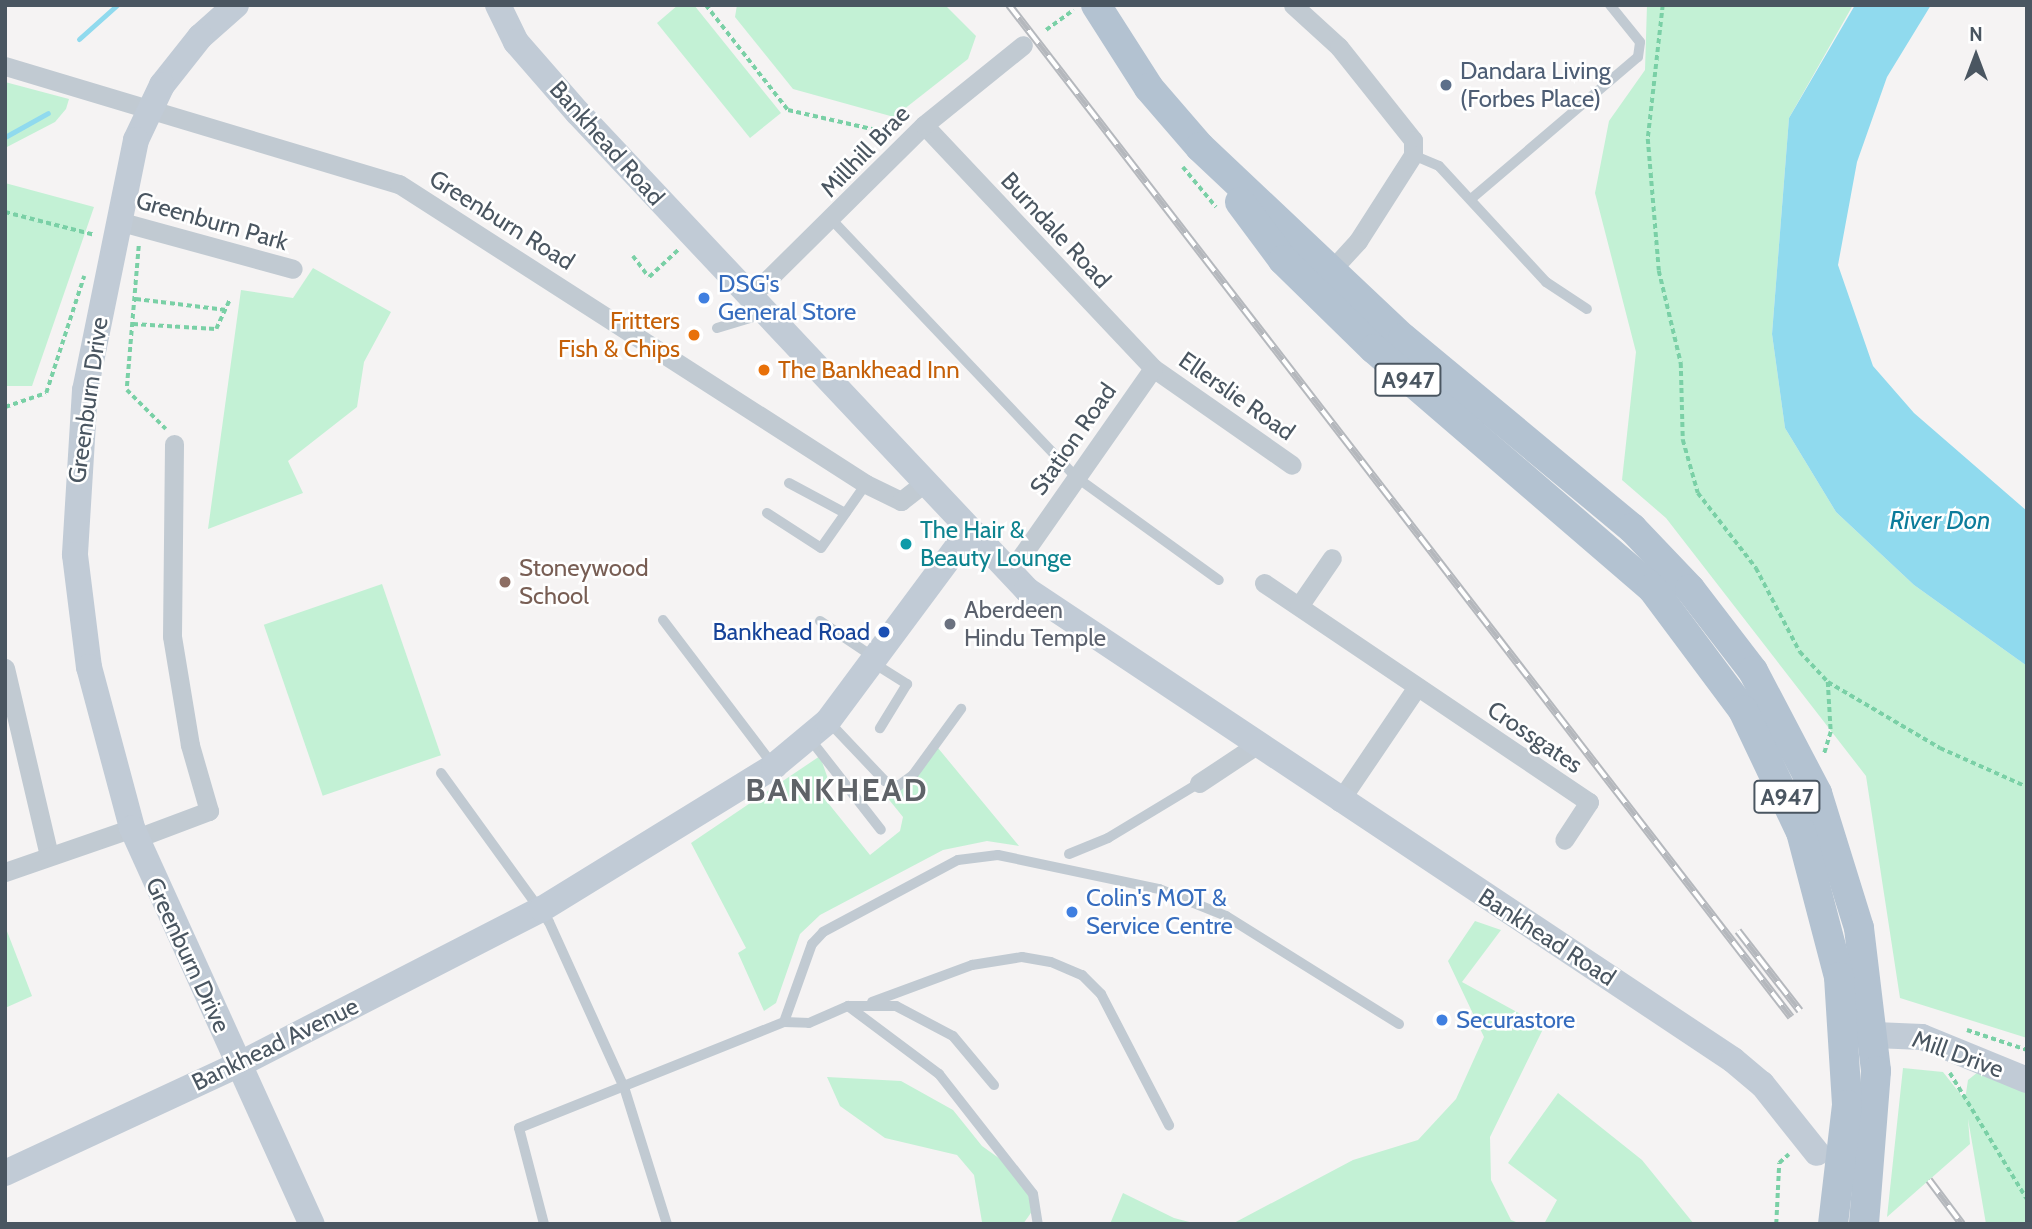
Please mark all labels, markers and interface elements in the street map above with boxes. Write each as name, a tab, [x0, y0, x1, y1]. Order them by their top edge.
north arrow	[1941, 21, 2011, 91]
text: N	[1969, 23, 1983, 46]
place label: Dandara Living (Forbes Place)	[1460, 57, 1611, 113]
street label: Bankhead Road	[544, 75, 670, 211]
marker: Dandara Living (Forbes Place)	[1438, 77, 1454, 93]
street label: Millhill Brae	[814, 99, 916, 203]
street label: Greenburn Road	[424, 164, 580, 276]
street label: Burndale Road	[995, 166, 1117, 294]
street label: Greenburn Park	[133, 186, 291, 256]
place label: DSG's General Store	[718, 270, 856, 326]
marker: DSG's General Store	[696, 290, 712, 306]
place label: Fritters Fish & Chips	[558, 307, 680, 363]
street label: Greenburn Drive	[62, 315, 114, 485]
marker: Fritters Fish & Chips	[686, 327, 702, 343]
street label: Ellerslie Road	[1174, 346, 1300, 446]
place label: The Bankhead Inn	[778, 356, 960, 384]
road number: A947	[1373, 360, 1443, 400]
marker: The Bankhead Inn	[756, 362, 772, 378]
street label: Station Road	[1024, 377, 1122, 501]
water label: River Don	[1890, 505, 1990, 537]
place label: The Hair & Beauty Lounge	[920, 516, 1072, 572]
marker: The Hair & Beauty Lounge	[898, 536, 914, 552]
place label: Stoneywood School	[519, 554, 649, 610]
marker: Stoneywood School	[497, 574, 513, 590]
place label: Aberdeen Hindu Temple	[964, 596, 1106, 652]
marker: Aberdeen Hindu Temple	[942, 616, 958, 632]
place label: Bankhead Road	[712, 618, 870, 646]
marker: Bankhead Road	[876, 624, 892, 640]
street label: Crossgates	[1482, 695, 1588, 779]
district label: BANKHEAD	[746, 771, 928, 809]
road number: A947	[1752, 778, 1822, 817]
street label: Greenburn Drive	[140, 873, 236, 1037]
street label: Bankhead Road	[1473, 882, 1621, 992]
place label: Colin's MOT & Service Centre	[1086, 884, 1233, 940]
marker: Colin's MOT & Service Centre	[1064, 904, 1080, 920]
street label: Bankhead Avenue	[187, 991, 363, 1097]
place label: Securastore	[1456, 1006, 1575, 1034]
marker: Securastore	[1434, 1012, 1450, 1028]
street label: Mill Drive	[1908, 1024, 2008, 1084]

